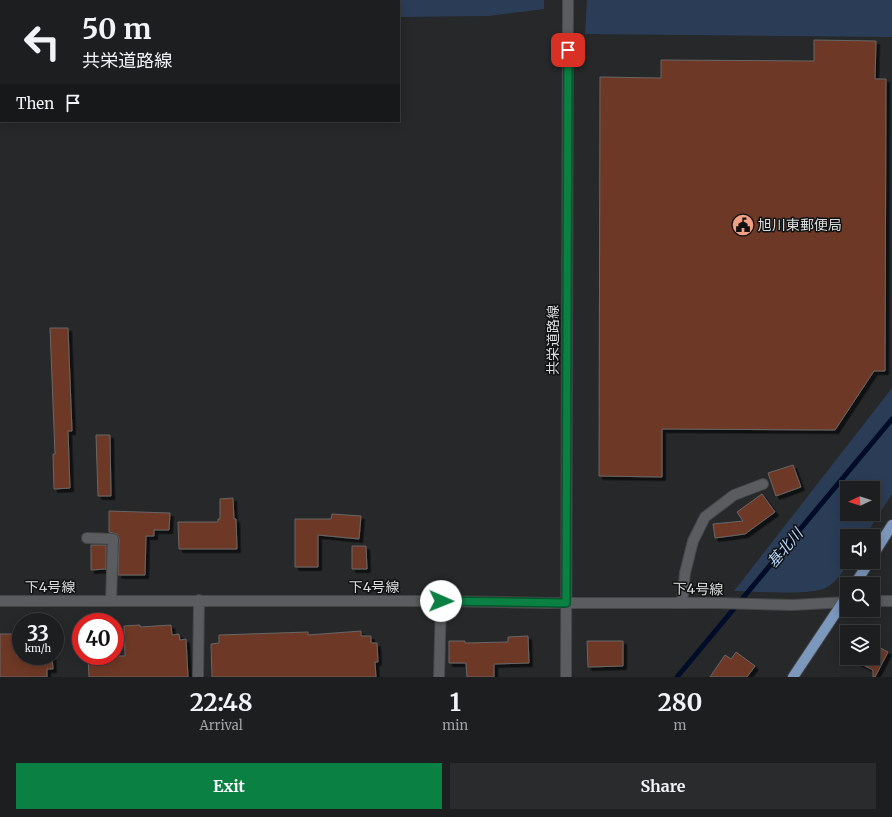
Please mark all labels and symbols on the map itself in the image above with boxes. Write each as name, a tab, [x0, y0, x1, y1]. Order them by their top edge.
pin	[551, 33, 585, 67]
public building icon: 旭川東郵便局	[730, 212, 756, 238]
place label: 旭川東郵便局	[758, 216, 842, 234]
street label: 共栄道路線	[544, 305, 562, 375]
north arrow	[840, 481, 880, 521]
water label: 基北川	[763, 523, 808, 571]
street label: 下4号線	[25, 578, 75, 596]
street label: 下4号線	[349, 578, 399, 596]
position arrow	[420, 580, 462, 622]
street label: 下4号線	[673, 580, 723, 598]
speed limit sign: 40	[72, 613, 124, 665]

